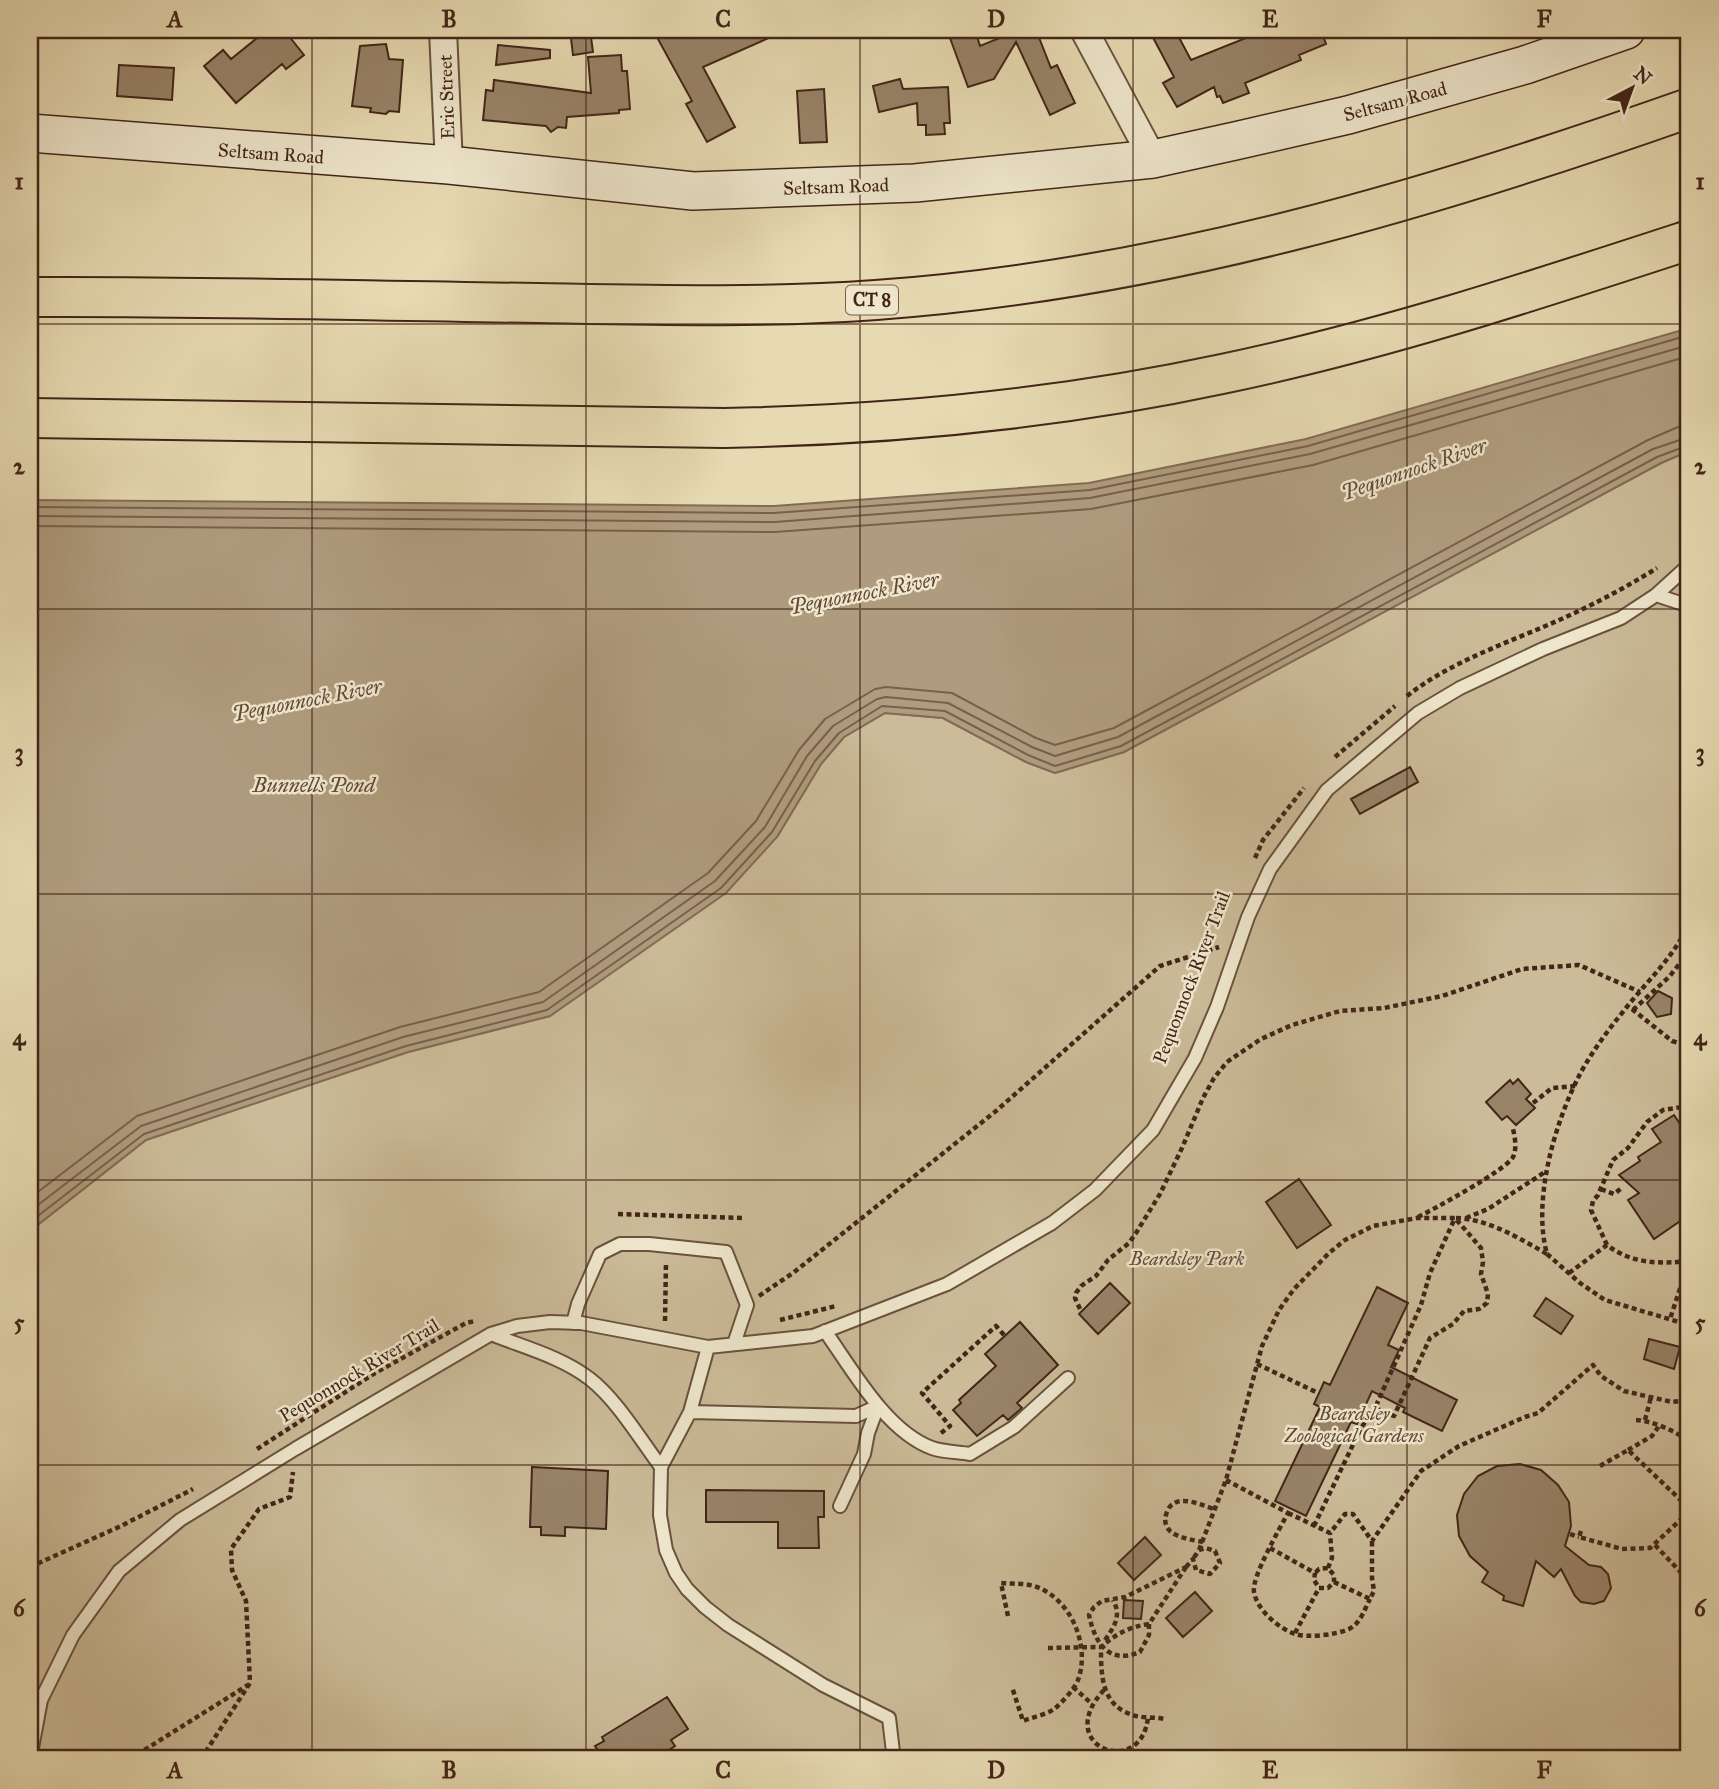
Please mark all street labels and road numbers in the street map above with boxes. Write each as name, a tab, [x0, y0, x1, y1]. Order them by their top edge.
street label: Eric Street	[434, 54, 459, 140]
street label: Seltsam Road	[1341, 77, 1450, 126]
street label: Seltsam Road	[217, 138, 325, 169]
street label: Seltsam Road	[783, 173, 890, 200]
road number: CT 8	[846, 286, 898, 314]
street label: Pequonnock River Trail	[1148, 887, 1236, 1067]
street label: Pequonnock River Trail	[275, 1313, 445, 1428]

